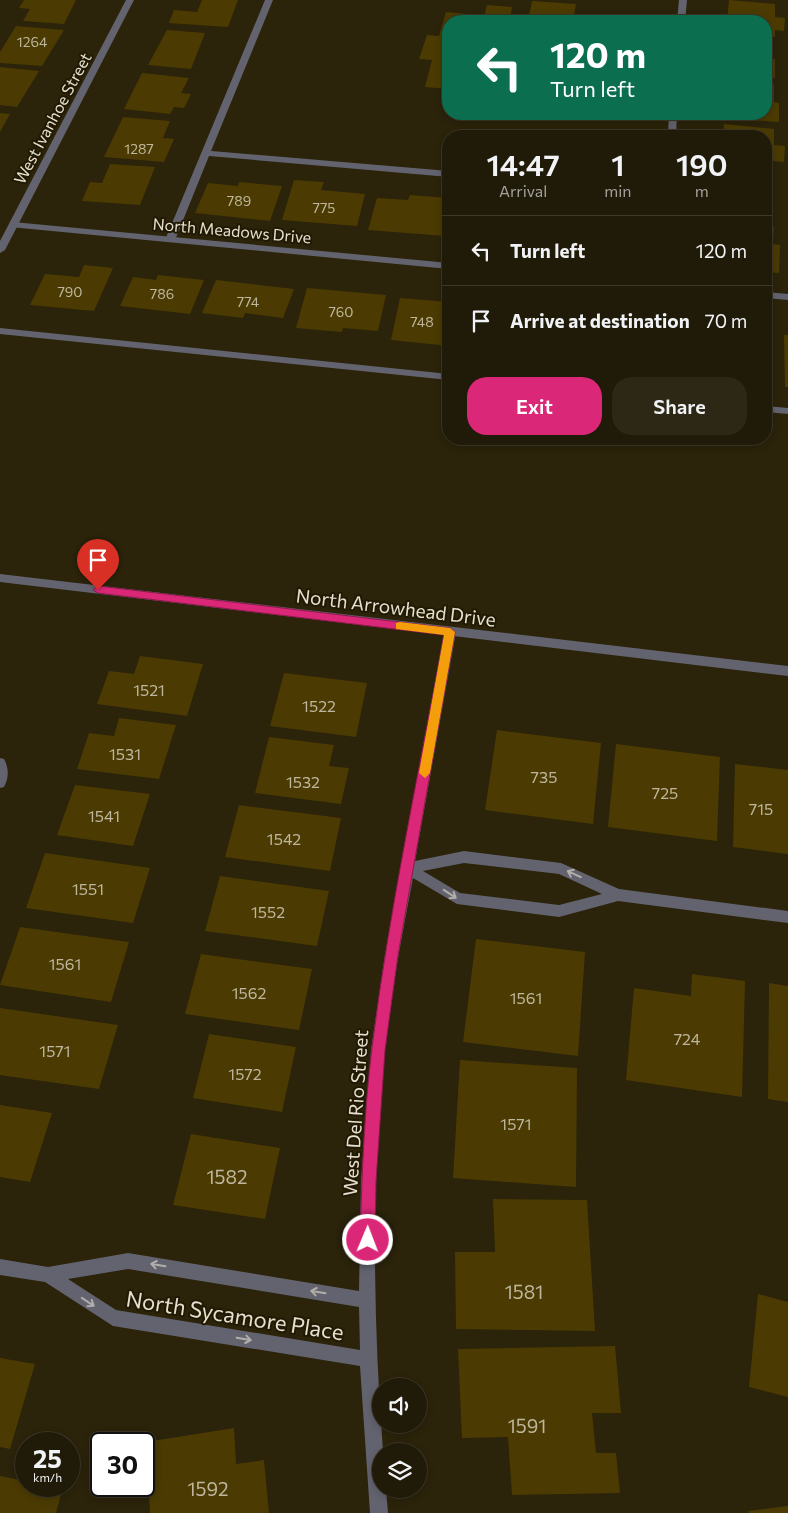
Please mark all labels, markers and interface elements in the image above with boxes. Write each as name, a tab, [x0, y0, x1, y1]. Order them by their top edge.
text: 120 m	[550, 32, 646, 75]
house number: 1264	[17, 33, 48, 50]
icon: left	[467, 35, 532, 100]
street label: West Ivanhoe Street	[9, 49, 95, 187]
text: Turn left	[550, 75, 635, 102]
house number: 1287	[124, 140, 154, 157]
text: 14:47	[486, 145, 560, 182]
text: 1	[611, 145, 624, 182]
text: 190	[676, 145, 727, 182]
text: Arrival	[499, 181, 547, 200]
text: min	[604, 181, 631, 200]
text: m	[695, 181, 709, 200]
house number: 789	[227, 192, 251, 209]
house number: 775	[313, 199, 335, 216]
street label: North Meadows Drive	[152, 214, 312, 246]
icon: left	[467, 237, 495, 265]
text: Turn left	[510, 239, 585, 262]
text: 120 m	[696, 239, 747, 262]
house number: 790	[58, 283, 83, 300]
house number: 786	[150, 285, 174, 302]
house number: 774	[237, 293, 260, 310]
house number: 760	[329, 303, 354, 320]
icon: arrive	[467, 307, 495, 335]
text: Arrive at destination	[510, 309, 690, 332]
text: 70 m	[705, 309, 747, 332]
house number: 748	[410, 313, 434, 330]
button: Exit	[467, 377, 602, 435]
button: Share	[612, 377, 747, 435]
pin	[77, 539, 119, 590]
icon: arrive	[84, 546, 112, 574]
street label: North Arrowhead Drive	[295, 583, 497, 631]
house number: 1521	[133, 680, 165, 699]
house number: 1522	[302, 696, 336, 715]
house number: 1531	[109, 744, 141, 763]
house number: 735	[531, 767, 557, 786]
house number: 1532	[286, 772, 320, 791]
house number: 725	[652, 783, 678, 802]
house number: 715	[749, 799, 773, 818]
house number: 1541	[88, 806, 120, 825]
house number: 1542	[267, 829, 301, 848]
one-way arrow	[567, 869, 582, 879]
house number: 1551	[72, 879, 104, 898]
one-way arrow	[442, 889, 456, 899]
house number: 1552	[251, 902, 285, 921]
house number: 1561	[49, 954, 81, 973]
house number: 1562	[232, 983, 266, 1002]
house number: 1561	[510, 988, 542, 1007]
street label: West Del Rio Street	[338, 1029, 372, 1197]
house number: 724	[674, 1029, 701, 1048]
house number: 1571	[39, 1041, 71, 1060]
house number: 1572	[228, 1064, 262, 1083]
house number: 1571	[500, 1114, 532, 1133]
house number: 1582	[206, 1165, 248, 1188]
position arrow	[341, 1213, 393, 1265]
one-way arrow	[150, 1260, 166, 1270]
house number: 1581	[505, 1280, 543, 1303]
street label: North Sycamore Place	[124, 1284, 346, 1346]
one-way arrow	[311, 1286, 327, 1296]
one-way arrow	[81, 1297, 95, 1307]
one-way arrow	[236, 1335, 252, 1345]
map controls	[372, 1378, 427, 1498]
button: sound	[372, 1378, 427, 1433]
house number: 1591	[508, 1414, 546, 1437]
speed limit sign: 30	[90, 1432, 155, 1497]
text: 25	[33, 1443, 62, 1473]
button: layers	[372, 1443, 427, 1498]
text: km/h	[33, 1470, 62, 1484]
house number: 1592	[187, 1477, 229, 1500]

